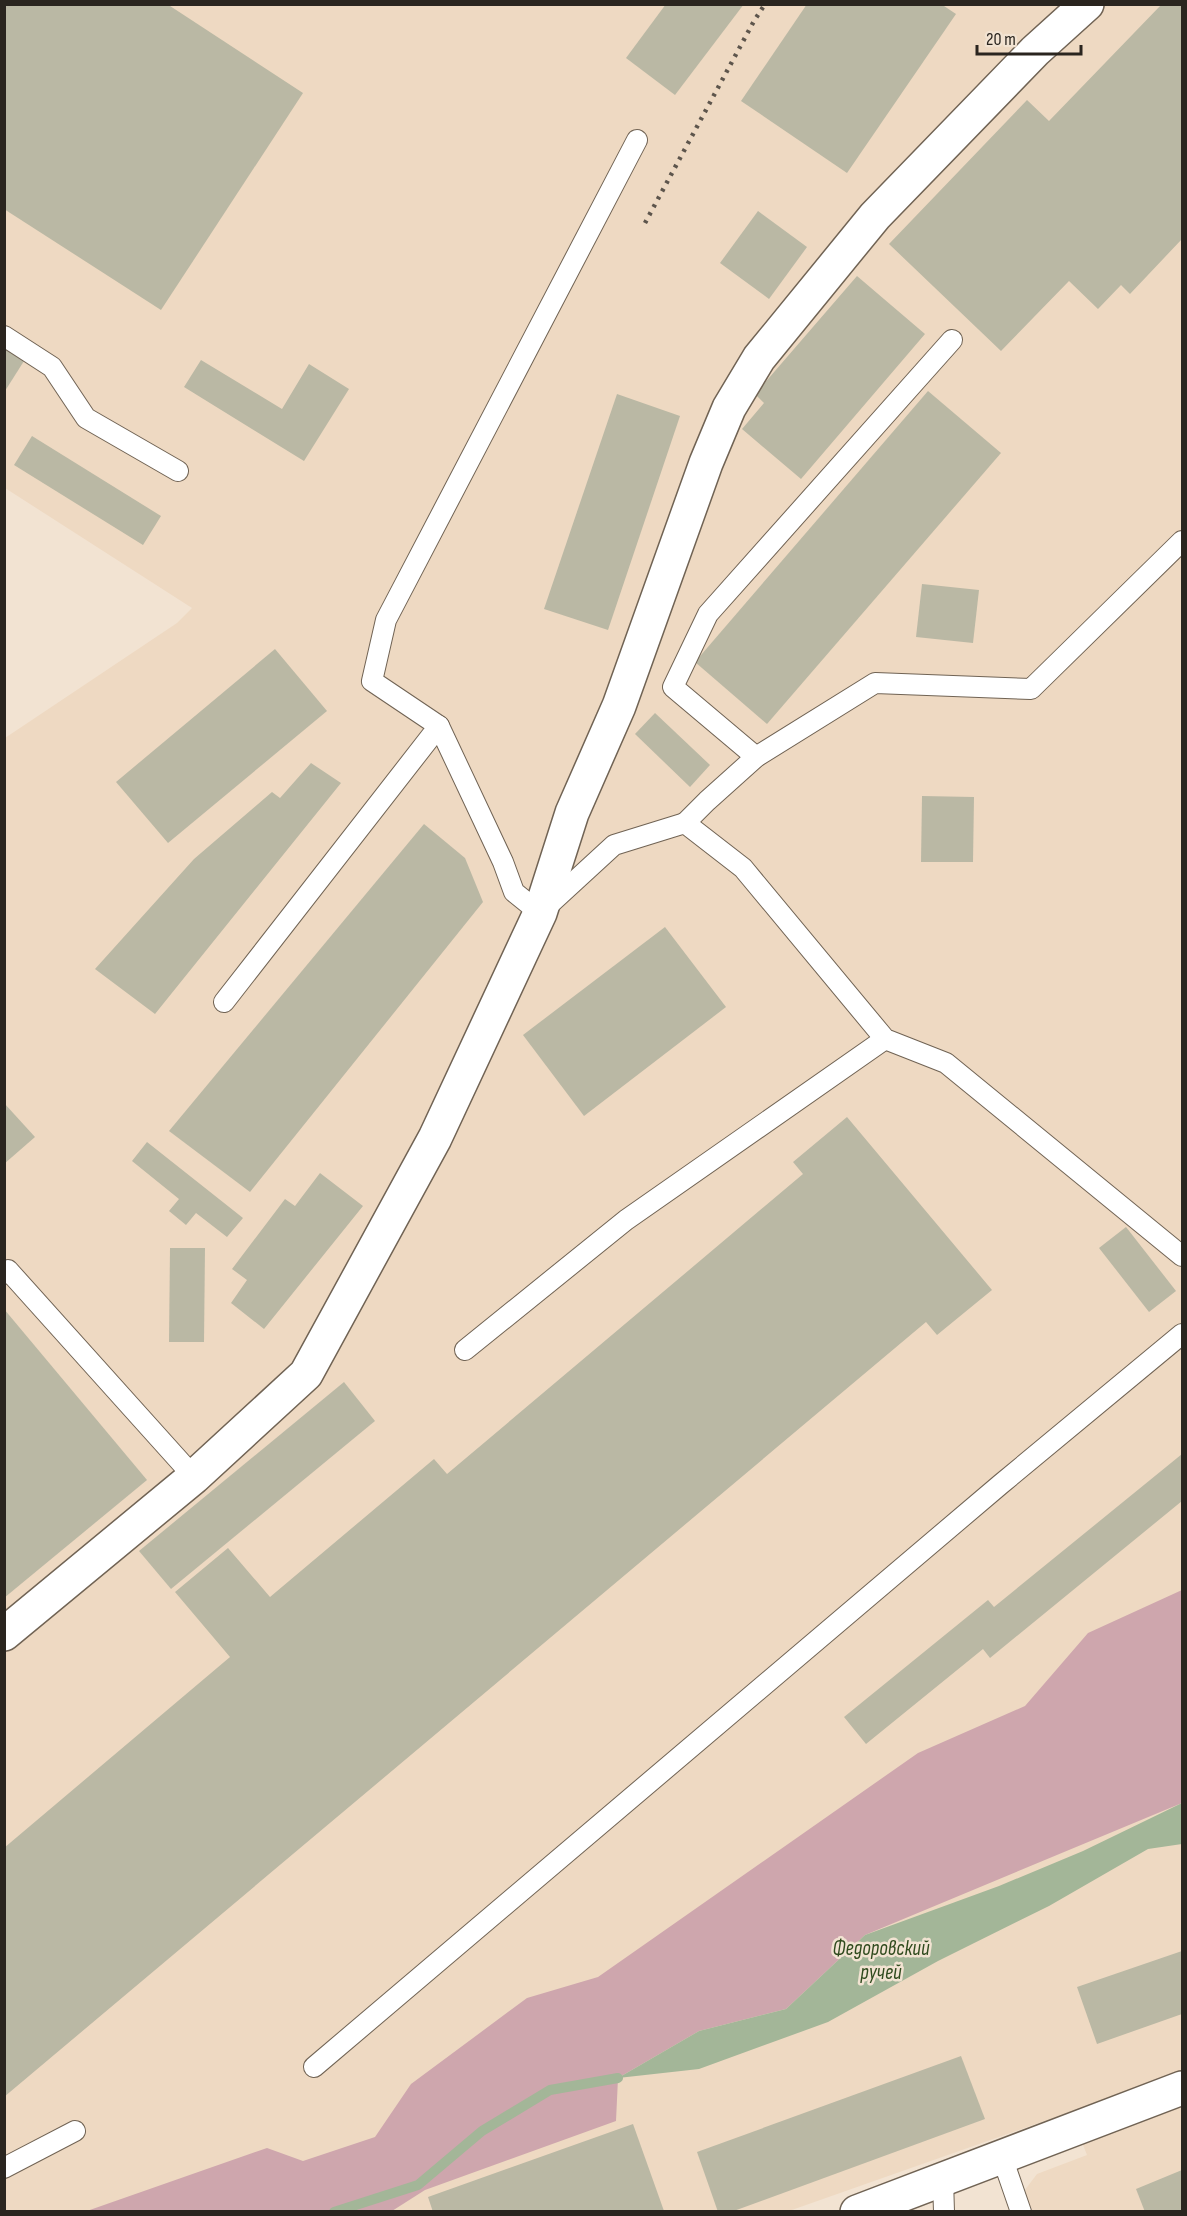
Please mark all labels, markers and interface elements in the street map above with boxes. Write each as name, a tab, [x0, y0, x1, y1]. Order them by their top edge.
scale bar	[977, 18, 1080, 56]
text: 20 m	[986, 29, 1016, 50]
water label: Федоровский ручей	[832, 1936, 930, 1985]

